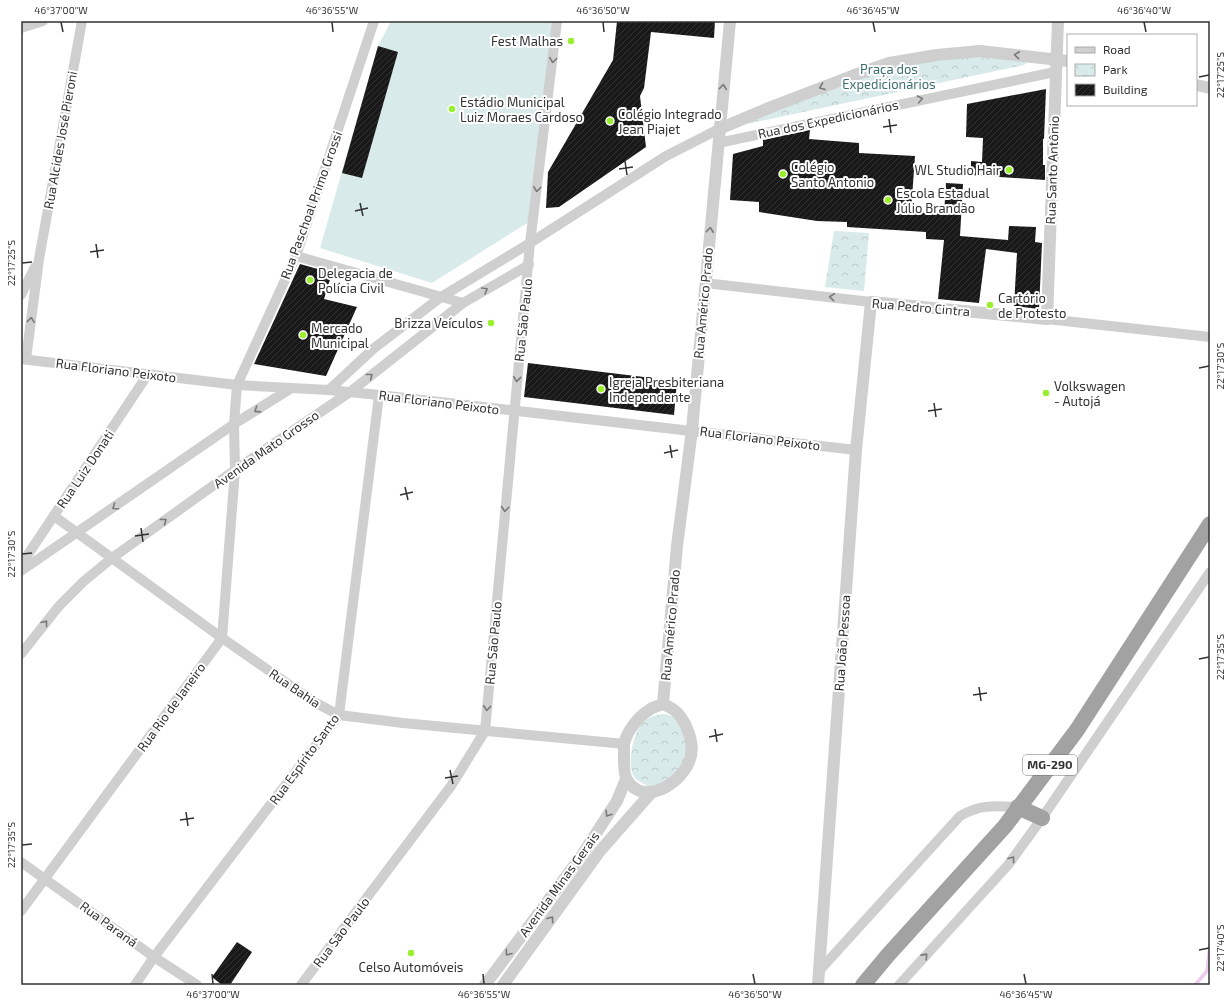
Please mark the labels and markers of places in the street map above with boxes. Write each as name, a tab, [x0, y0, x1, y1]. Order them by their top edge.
place label: Fest Malhas	[491, 33, 563, 49]
marker: Fest Malhas	[566, 36, 576, 46]
place label: Estádio Municipal Luiz Moraes Cardoso	[460, 94, 583, 125]
marker: Estádio Municipal Luiz Moraes Cardoso	[447, 104, 457, 114]
place label: Colégio Integrado Jean Piajet	[618, 106, 722, 137]
marker: Colégio Integrado Jean Piajet	[605, 116, 615, 126]
place label: Colégio Santo Antonio	[791, 159, 874, 190]
place label: WL Studio Hair	[915, 162, 1001, 178]
marker: WL Studio Hair	[1004, 165, 1014, 175]
marker: Colégio Santo Antonio	[778, 169, 788, 179]
place label: Escola Estadual Júlio Brandão	[896, 185, 989, 216]
marker: Escola Estadual Júlio Brandão	[883, 195, 893, 205]
place label: Delegacia de Polícia Civil	[318, 265, 393, 296]
marker: Delegacia de Polícia Civil	[305, 275, 315, 285]
place label: Cartório de Protesto	[998, 290, 1066, 321]
marker: Cartório de Protesto	[985, 300, 995, 310]
place label: Brizza Veículos	[394, 315, 483, 331]
marker: Brizza Veículos	[486, 318, 496, 328]
place label: Mercado Municipal	[311, 320, 369, 351]
marker: Mercado Municipal	[298, 330, 308, 340]
place label: Igreja Presbiteriana Independente	[609, 374, 724, 405]
place label: Volkswagen - Autojá	[1054, 378, 1125, 409]
marker: Igreja Presbiteriana Independente	[596, 384, 606, 394]
marker: Volkswagen - Autojá	[1041, 388, 1051, 398]
marker: Celso Automóveis	[406, 948, 416, 958]
place label: Celso Automóveis	[359, 959, 463, 975]

